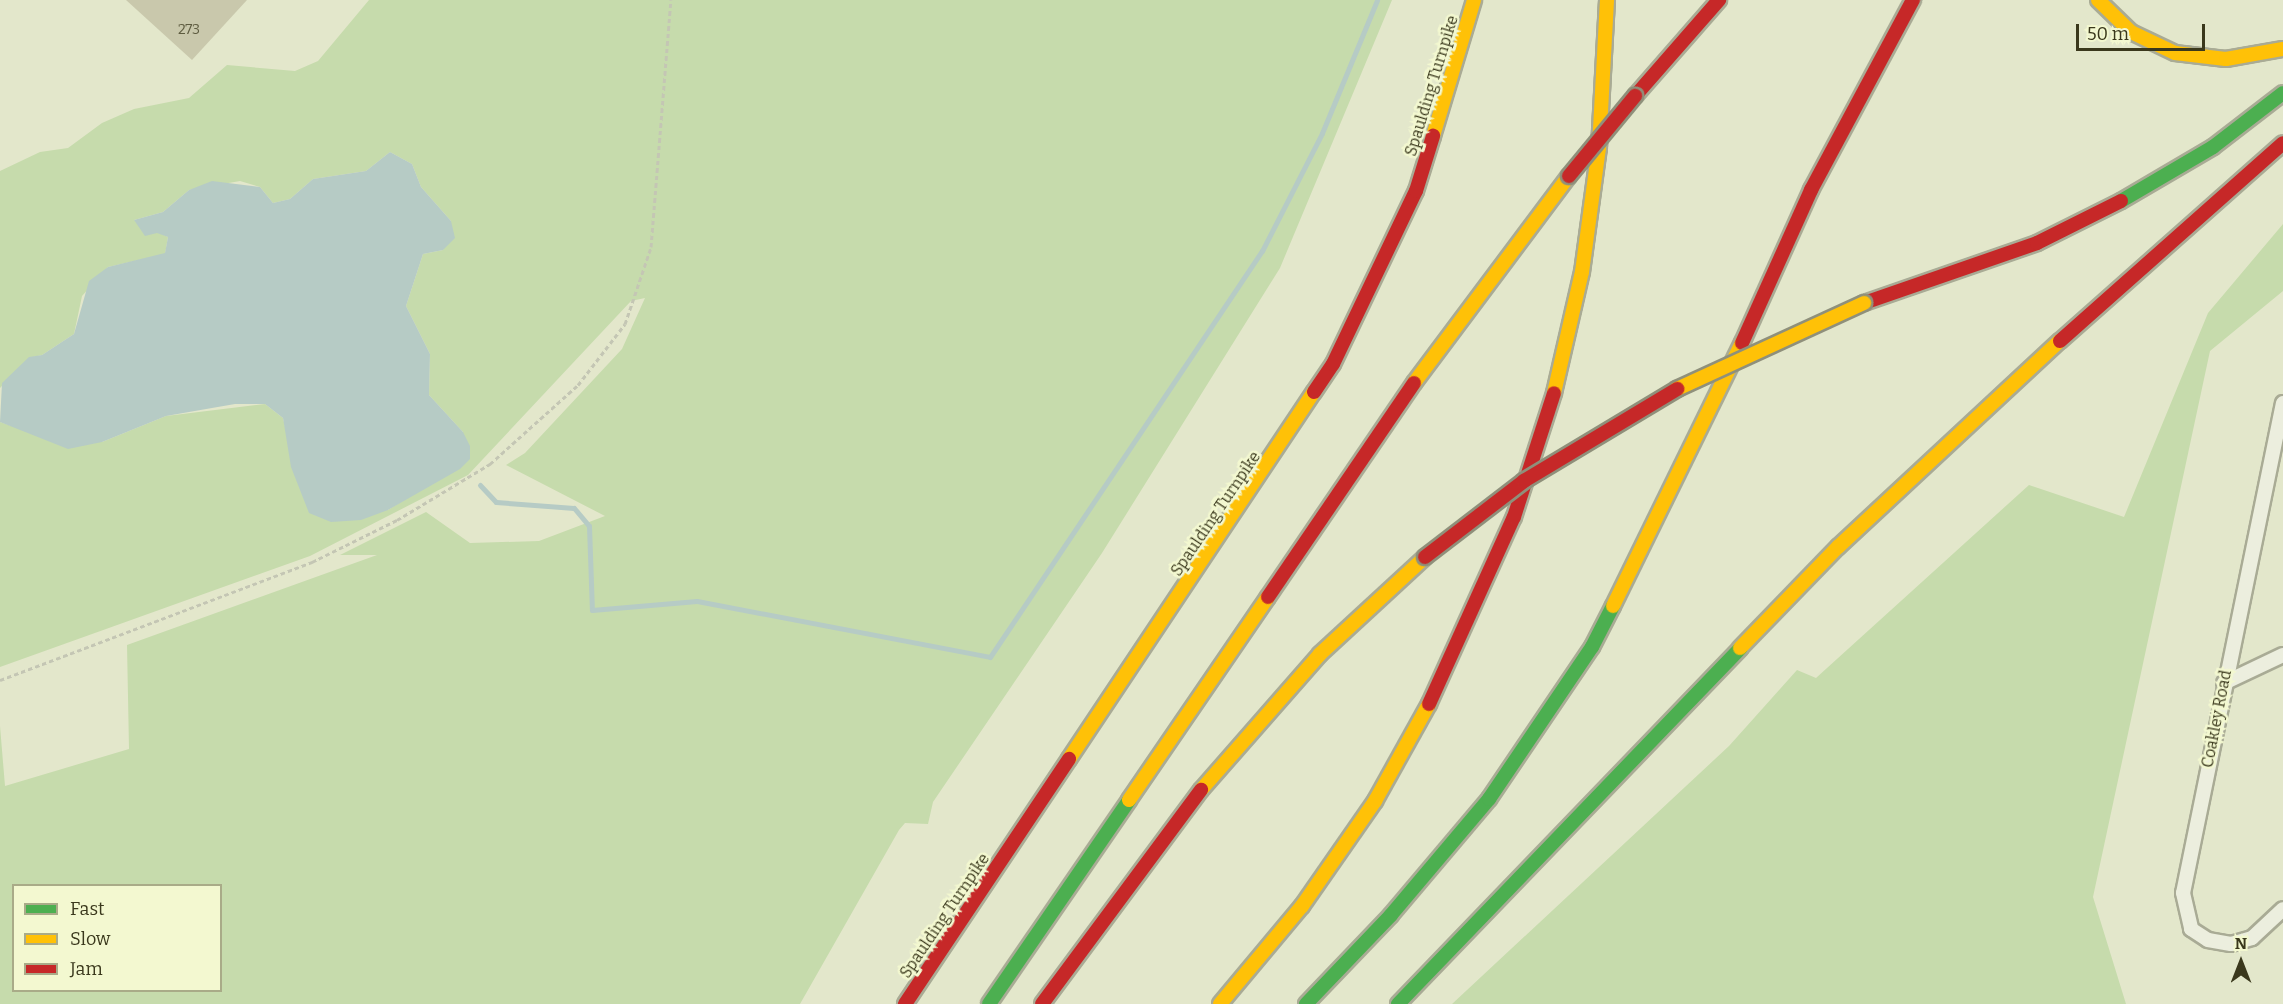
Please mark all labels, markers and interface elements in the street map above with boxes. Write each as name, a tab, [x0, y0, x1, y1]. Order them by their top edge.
scale bar	[2079, 12, 2208, 50]
street label: Spaulding Turnpike	[1401, 13, 1463, 159]
house number: 273	[178, 22, 200, 38]
text: 50 m	[2087, 23, 2129, 45]
street label: Spaulding Turnpike	[1167, 448, 1265, 580]
street label: Coakley Road	[2198, 669, 2236, 769]
street label: Spaulding Turnpike	[896, 850, 994, 982]
legend	[12, 884, 222, 992]
text: Fast	[70, 898, 105, 920]
text: Slow	[70, 928, 110, 950]
north arrow	[2211, 932, 2271, 992]
text: N	[2235, 934, 2247, 953]
text: Jam	[70, 958, 103, 980]

